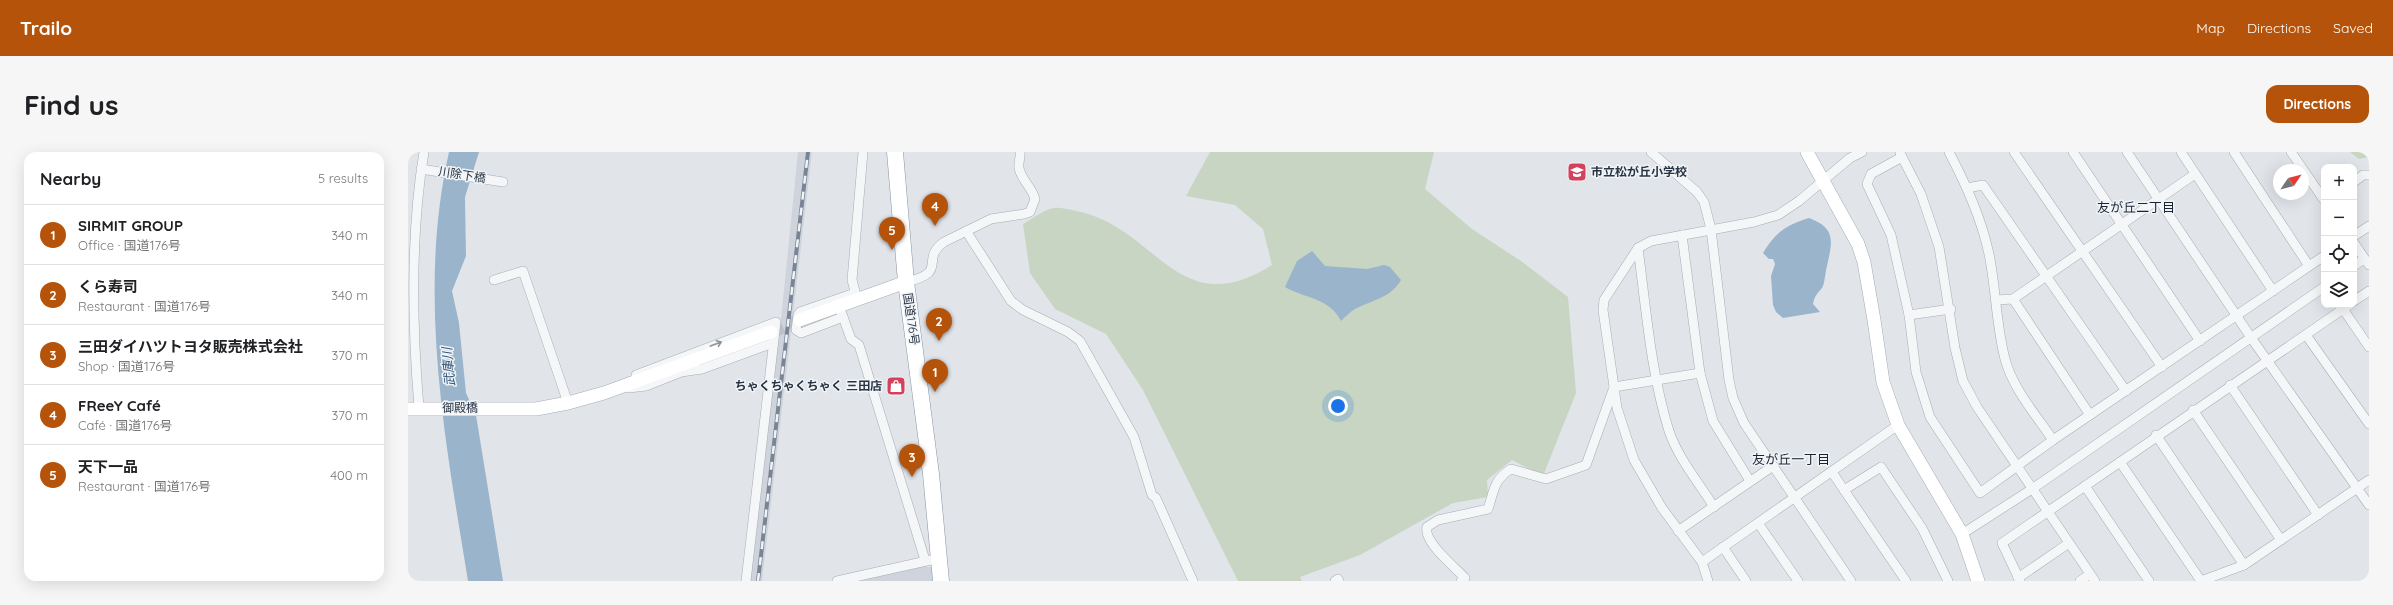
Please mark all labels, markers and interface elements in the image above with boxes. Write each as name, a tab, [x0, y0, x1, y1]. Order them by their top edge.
text: Trailo	[20, 16, 72, 40]
text: Map	[2196, 19, 2225, 37]
text: Directions	[2247, 19, 2311, 37]
text: Saved	[2333, 19, 2373, 37]
button: Directions	[2266, 85, 2369, 123]
text: Find us	[24, 87, 118, 122]
school or university icon: 市立松が丘小学校	[1566, 161, 1588, 183]
street label: 川除下橋	[437, 163, 487, 186]
place label: 市立松が丘小学校	[1591, 164, 1687, 179]
north arrow	[2273, 164, 2309, 200]
map controls	[2321, 164, 2357, 308]
button: +	[2321, 164, 2357, 200]
text: Nearby	[40, 168, 101, 189]
text: 5 results	[318, 170, 368, 186]
pin: 4	[922, 193, 948, 226]
district label: 友が丘二丁目	[2097, 199, 2175, 215]
button: −	[2321, 200, 2357, 236]
text: SIRMIT GROUP	[78, 216, 183, 235]
pin: 5	[879, 217, 905, 250]
text: 1	[50, 227, 56, 243]
text: 340 m	[331, 227, 368, 243]
button: locate	[2321, 236, 2357, 272]
text: Office · 国道176号	[78, 237, 181, 253]
button: layers	[2321, 272, 2357, 308]
text: くら寿司	[78, 277, 138, 296]
text: 2	[49, 287, 57, 303]
text: 340 m	[331, 287, 368, 303]
street label: 国道176号	[900, 292, 923, 346]
text: Restaurant · 国道176号	[78, 298, 211, 314]
pin: 2	[926, 308, 952, 341]
text: 三田ダイハツトヨタ販売株式会社	[78, 337, 303, 356]
one-way arrow	[710, 339, 722, 347]
water label: 武庫川	[438, 345, 458, 387]
text: 3	[50, 347, 56, 363]
text: 370 m	[331, 347, 368, 363]
text: Shop · 国道176号	[78, 358, 175, 374]
pin: 1	[922, 359, 948, 392]
shop icon: ちゃくちゃくちゃく 三田店	[885, 375, 907, 397]
place label: ちゃくちゃくちゃく 三田店	[735, 378, 882, 393]
text: FReeY Café	[78, 396, 161, 415]
your location	[1328, 396, 1348, 416]
street label: 御殿橋	[442, 400, 478, 415]
text: 4	[49, 407, 57, 423]
text: 370 m	[331, 407, 368, 423]
text: Café · 国道176号	[78, 417, 173, 433]
pin: 3	[899, 444, 925, 477]
district label: 友が丘一丁目	[1752, 451, 1830, 467]
text: 天下一品	[78, 457, 138, 476]
text: 5	[49, 467, 57, 483]
text: 400 m	[330, 467, 368, 483]
text: Restaurant · 国道176号	[78, 478, 211, 494]

